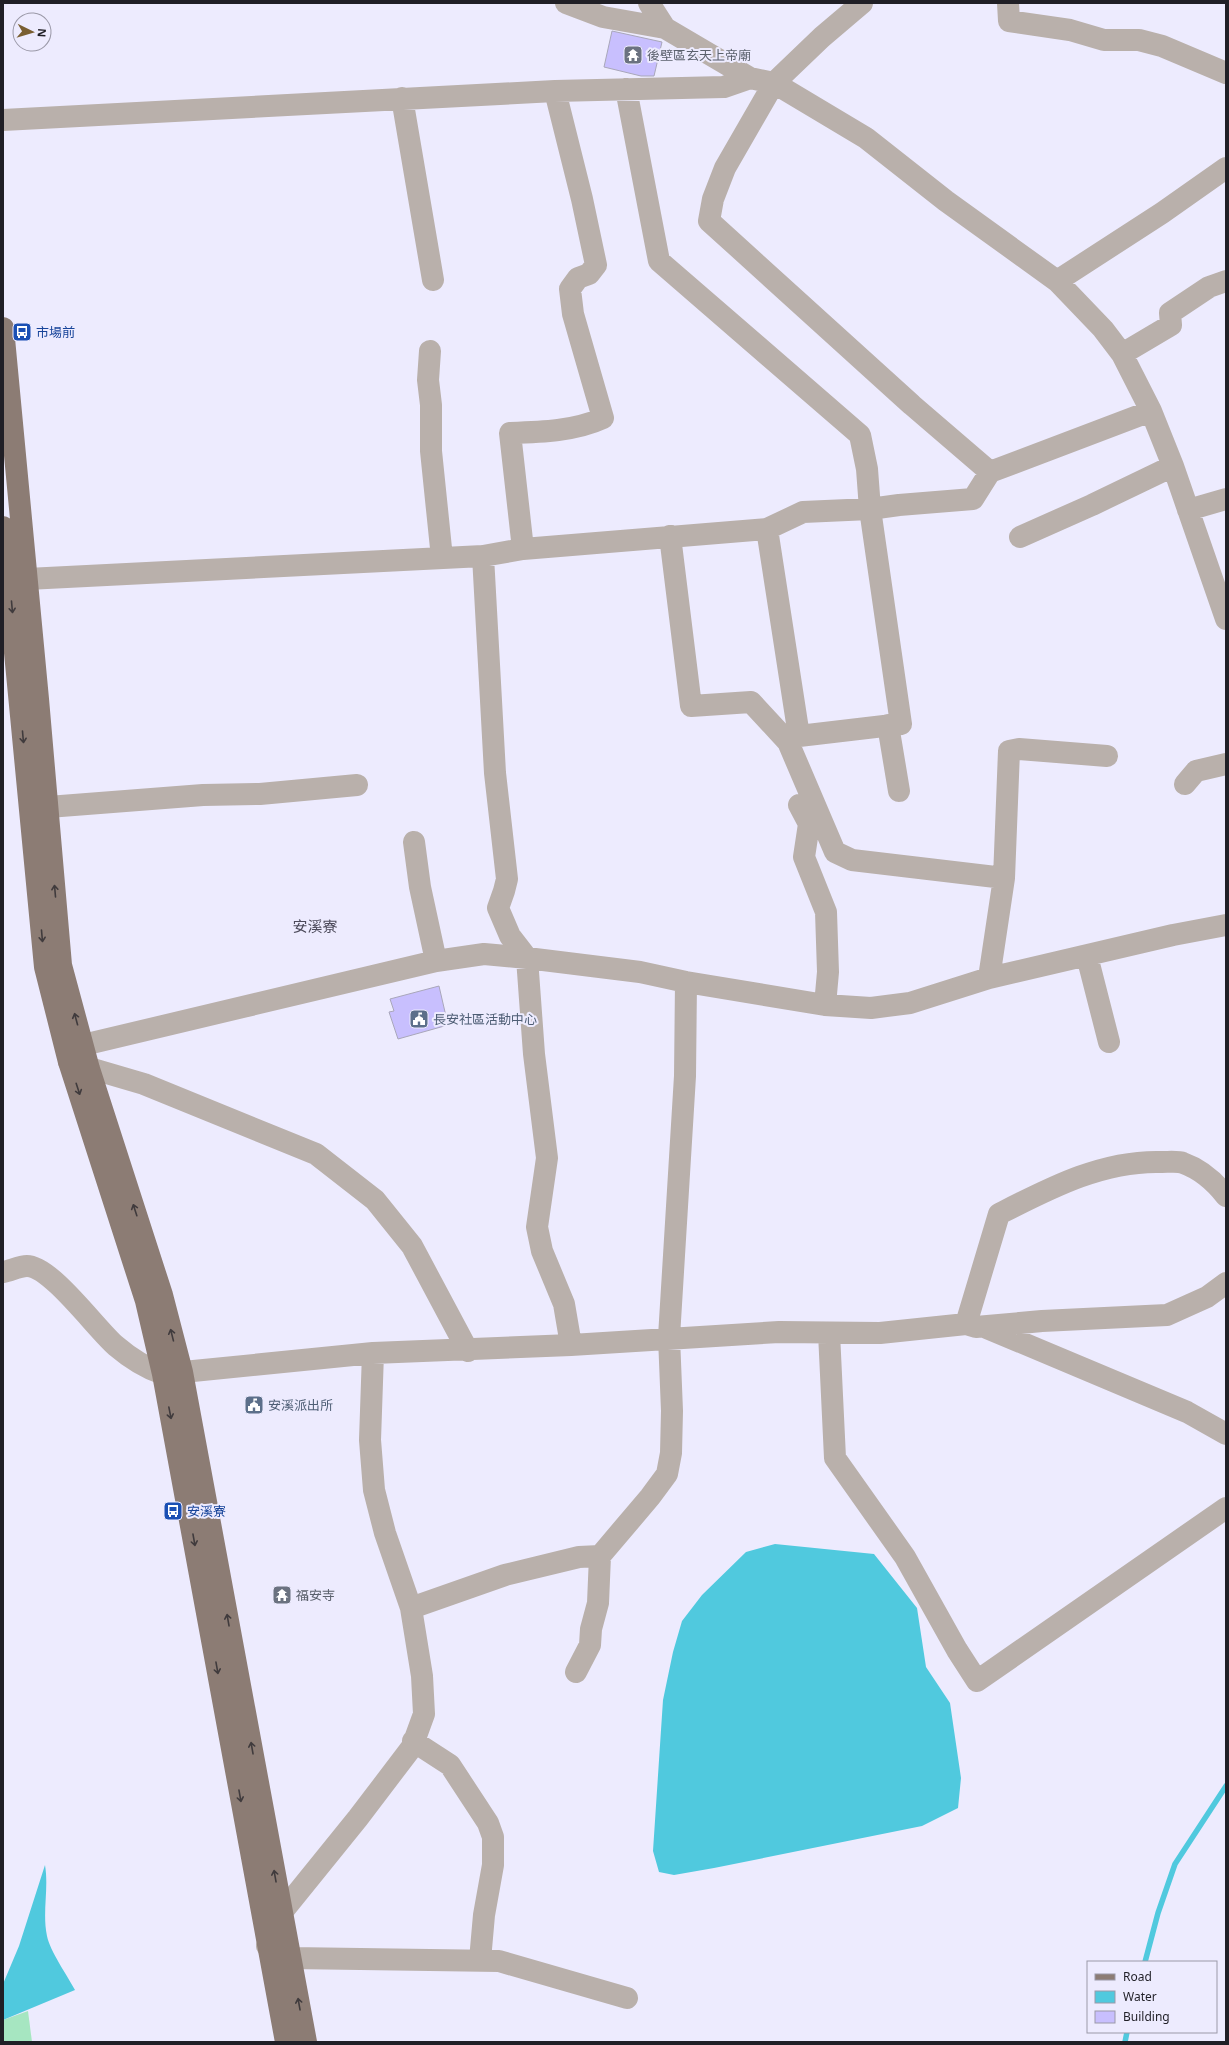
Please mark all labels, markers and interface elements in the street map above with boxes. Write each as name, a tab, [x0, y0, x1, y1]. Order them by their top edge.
north arrow	[12, 12, 52, 52]
text: N	[35, 28, 50, 38]
temple icon: 後壁區玄天上帝廟	[622, 44, 644, 66]
place label: 後壁區玄天上帝廟	[647, 46, 751, 64]
bus stop icon: 市場前	[11, 321, 33, 343]
place label: 市場前	[36, 323, 75, 341]
one-way arrow	[8, 600, 15, 613]
one-way arrow	[20, 730, 27, 743]
one-way arrow	[51, 885, 59, 898]
district label: 安溪寮	[292, 916, 338, 936]
one-way arrow	[38, 929, 46, 942]
public building icon: 長安社區活動中心	[408, 1008, 430, 1030]
place label: 長安社區活動中心	[433, 1010, 537, 1028]
one-way arrow	[72, 1013, 79, 1026]
one-way arrow	[75, 1083, 82, 1096]
one-way arrow	[131, 1204, 138, 1217]
one-way arrow	[168, 1328, 176, 1341]
public building icon: 安溪派出所	[243, 1394, 265, 1416]
place label: 安溪派出所	[268, 1396, 333, 1414]
one-way arrow	[166, 1406, 174, 1419]
bus stop icon: 安溪寮	[162, 1500, 184, 1522]
place label: 安溪寮	[187, 1502, 226, 1520]
one-way arrow	[190, 1534, 198, 1547]
temple icon: 福安寺	[271, 1584, 293, 1606]
place label: 福安寺	[296, 1586, 335, 1604]
one-way arrow	[224, 1614, 232, 1627]
one-way arrow	[213, 1661, 221, 1674]
one-way arrow	[247, 1742, 255, 1755]
one-way arrow	[236, 1789, 244, 1802]
one-way arrow	[271, 1870, 279, 1883]
legend	[1087, 1961, 1217, 2033]
text: Road	[1123, 1968, 1152, 1985]
text: Water	[1123, 1988, 1157, 2005]
one-way arrow	[295, 1997, 303, 2010]
text: Building	[1123, 2008, 1170, 2025]

